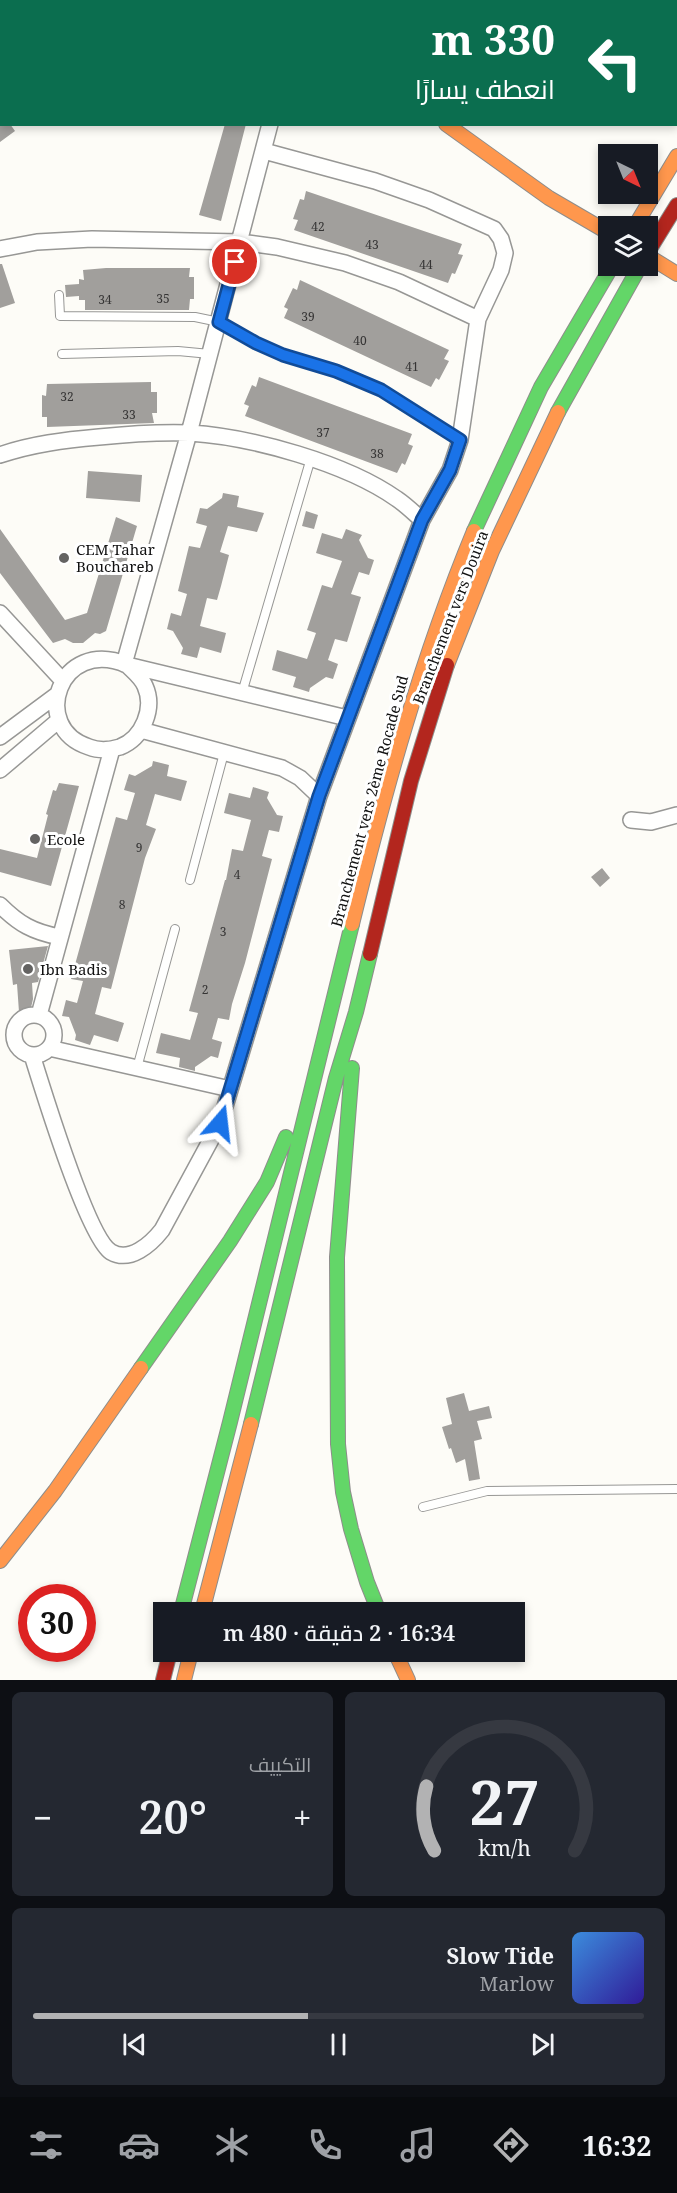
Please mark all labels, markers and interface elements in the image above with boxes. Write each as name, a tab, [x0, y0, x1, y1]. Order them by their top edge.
text: 330 m	[431, 10, 555, 67]
icon: left	[576, 24, 654, 102]
text: انعطف يسارًا	[415, 70, 555, 107]
north arrow	[598, 144, 658, 204]
map controls	[598, 144, 658, 276]
button: layers	[598, 216, 658, 276]
house number: 42	[311, 218, 325, 235]
pin	[209, 236, 260, 287]
house number: 43	[365, 236, 379, 253]
icon: arrive	[218, 245, 251, 278]
house number: 44	[419, 256, 433, 273]
house number: 35	[156, 290, 170, 307]
house number: 34	[98, 291, 112, 308]
house number: 39	[301, 308, 315, 325]
house number: 40	[353, 332, 367, 349]
house number: 41	[405, 358, 419, 375]
house number: 32	[60, 388, 74, 405]
house number: 33	[122, 406, 136, 423]
house number: 37	[316, 424, 330, 441]
house number: 38	[370, 445, 384, 462]
street label: Branchement vers Douira	[408, 527, 492, 707]
place label: CEM Tahar Bouchareb	[76, 539, 155, 576]
marker: CEM Tahar Bouchareb	[57, 551, 71, 565]
street label: Branchement vers 2ème Rocade Sud	[326, 673, 412, 929]
place label: Ecole	[47, 829, 85, 849]
marker: Ecole	[28, 832, 42, 846]
house number: 9	[136, 839, 142, 856]
house number: 4	[234, 866, 241, 883]
house number: 8	[119, 896, 126, 913]
house number: 3	[220, 923, 227, 940]
place label: Ibn Badis	[40, 959, 108, 979]
marker: Ibn Badis	[21, 962, 35, 976]
house number: 2	[202, 981, 208, 998]
position arrow	[188, 1091, 252, 1155]
speed limit sign: 30	[18, 1584, 96, 1662]
text: 16:34 · 2 دقيقة · 480 m	[223, 1617, 455, 1647]
text: التكييف	[249, 1751, 312, 1778]
text: 27	[469, 1758, 540, 1843]
text: 20°	[138, 1786, 207, 1847]
text: −	[33, 1795, 52, 1840]
text: +	[293, 1795, 311, 1840]
text: km/h	[478, 1833, 531, 1862]
text: Slow Tide	[446, 1940, 554, 1970]
text: Marlow	[480, 1970, 554, 1997]
icon: previous	[118, 2028, 151, 2061]
icon: pause	[322, 2028, 355, 2061]
icon: next	[526, 2028, 559, 2061]
icon: filters	[25, 2124, 67, 2166]
icon: car	[118, 2124, 160, 2166]
icon: climate	[211, 2124, 253, 2166]
icon: phone	[304, 2124, 346, 2166]
icon: music	[397, 2124, 439, 2166]
icon: directions	[490, 2124, 532, 2166]
text: 16:32	[582, 2127, 652, 2164]

